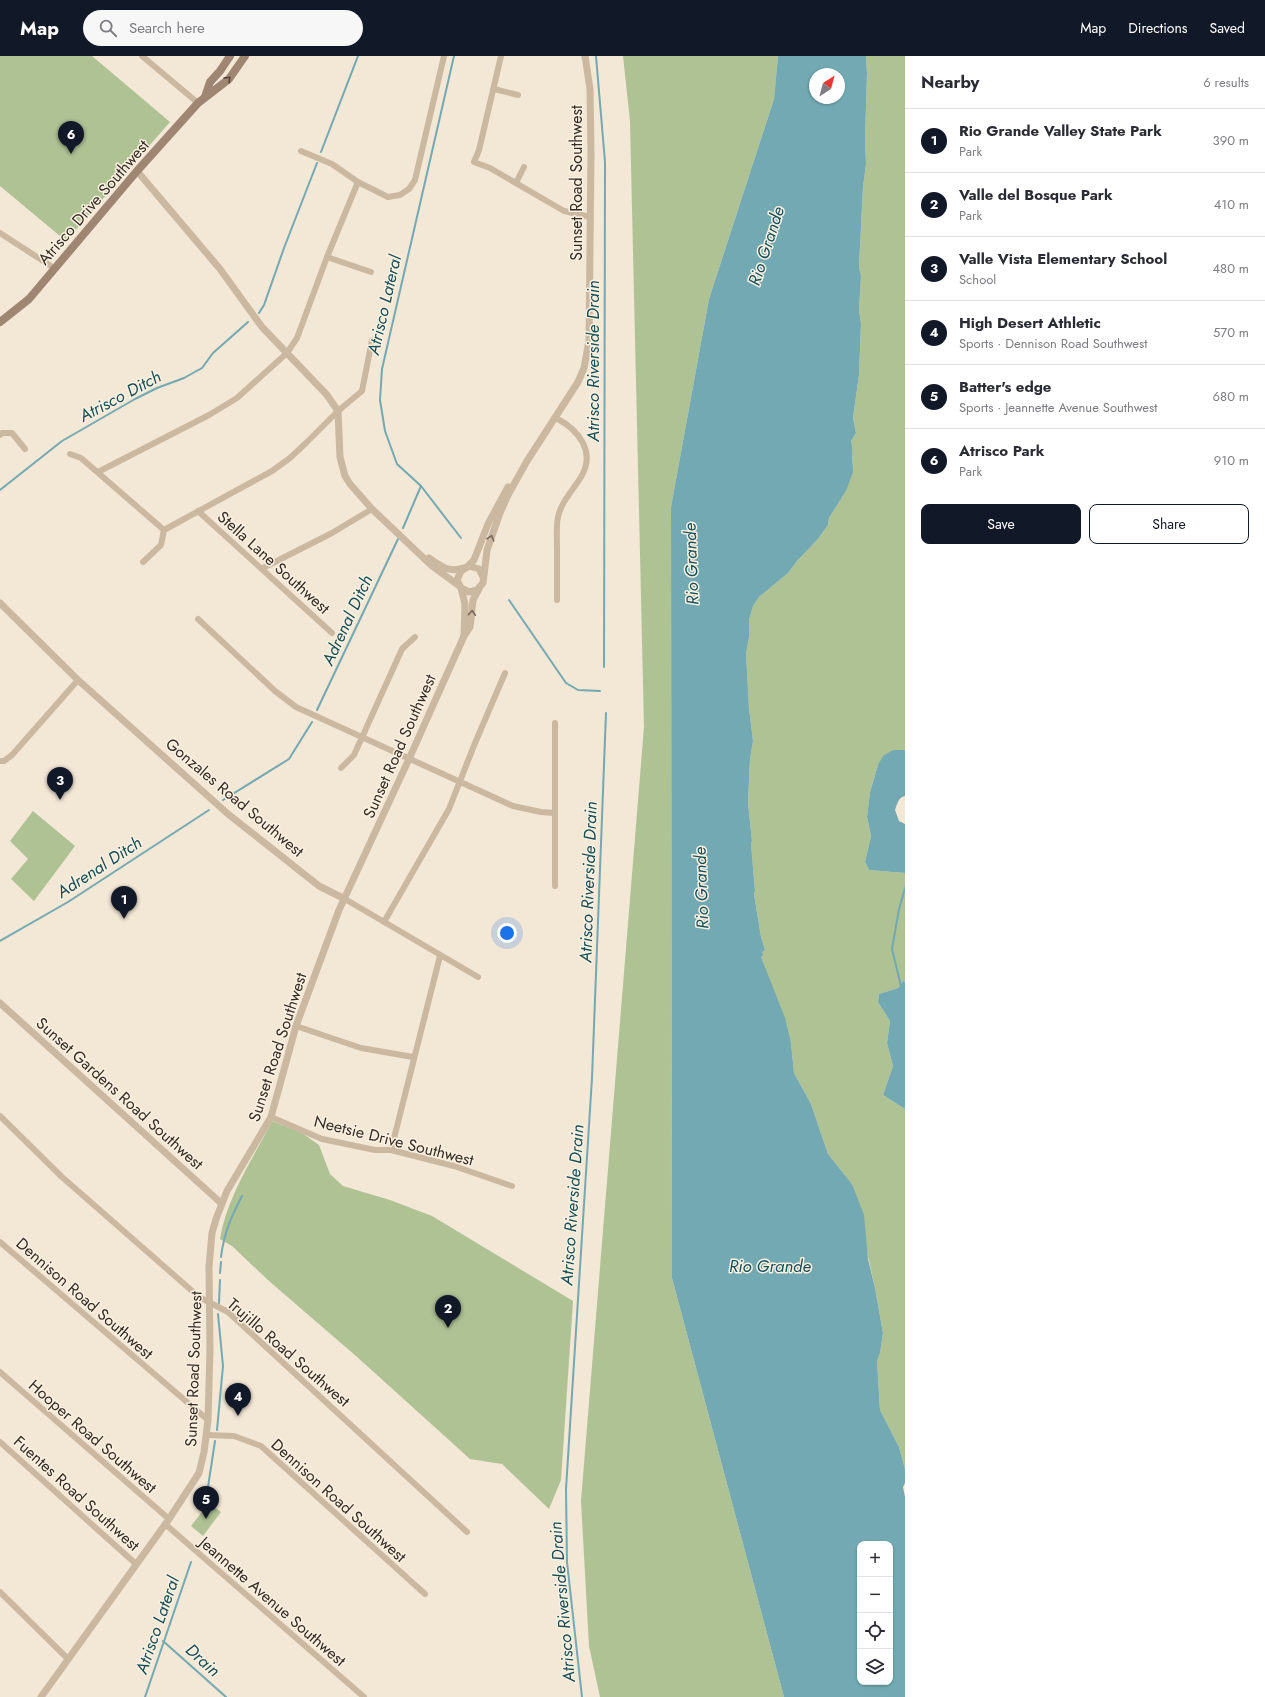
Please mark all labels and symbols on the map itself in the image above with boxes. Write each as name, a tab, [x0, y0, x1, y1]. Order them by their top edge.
north arrow	[809, 68, 845, 104]
one-way arrow	[223, 76, 231, 84]
street label: Sunset Road Southwest	[565, 105, 588, 261]
pin: 6	[58, 121, 84, 154]
street label: Atrisco Drive Southwest	[32, 135, 154, 270]
water label: Rio Grande	[742, 203, 790, 289]
water label: Atrisco Lateral	[361, 252, 407, 358]
water label: Atrisco Riverside Drain	[581, 280, 605, 443]
water label: Atrisco Ditch	[74, 364, 165, 428]
street label: Stella Lane Southwest	[212, 506, 335, 619]
water label: Rio Grande	[678, 522, 704, 605]
one-way arrow	[486, 535, 494, 542]
water label: Adrenal Ditch	[315, 571, 378, 670]
one-way arrow	[468, 610, 477, 616]
street label: Sunset Road Southwest	[357, 670, 442, 822]
street label: Gonzales Road Southwest	[161, 733, 309, 862]
pin: 3	[47, 767, 73, 800]
water label: Atrisco Riverside Drain	[573, 801, 603, 964]
water label: Adrenal Ditch	[51, 830, 146, 904]
water label: Rio Grande	[688, 846, 714, 929]
pin: 1	[111, 886, 137, 919]
your location	[497, 923, 517, 943]
street label: Sunset Road Southwest	[243, 970, 312, 1125]
street label: Sunset Gardens Road Southwest	[31, 1012, 208, 1175]
street label: Neetsie Drive Southwest	[312, 1109, 476, 1172]
water label: Atrisco Riverside Drain	[554, 1124, 590, 1287]
street label: Dennison Road Southwest	[11, 1232, 158, 1365]
water label: Rio Grande	[729, 1254, 812, 1278]
street label: Sunset Road Southwest	[179, 1291, 208, 1447]
street label: Trujillo Road Southwest	[222, 1293, 355, 1412]
pin: 2	[435, 1295, 461, 1328]
street label: Hooper Road Southwest	[24, 1374, 162, 1499]
pin: 4	[225, 1383, 251, 1416]
street label: Fuentes Road Southwest	[9, 1430, 145, 1556]
street label: Dennison Road Southwest	[266, 1433, 412, 1568]
pin: 5	[193, 1486, 219, 1519]
water label: Atrisco Riverside Drain	[543, 1521, 581, 1684]
street label: Jeannette Avenue Southwest	[193, 1530, 351, 1672]
water label: Atrisco Lateral	[129, 1572, 185, 1678]
water label: Drain	[180, 1638, 226, 1682]

